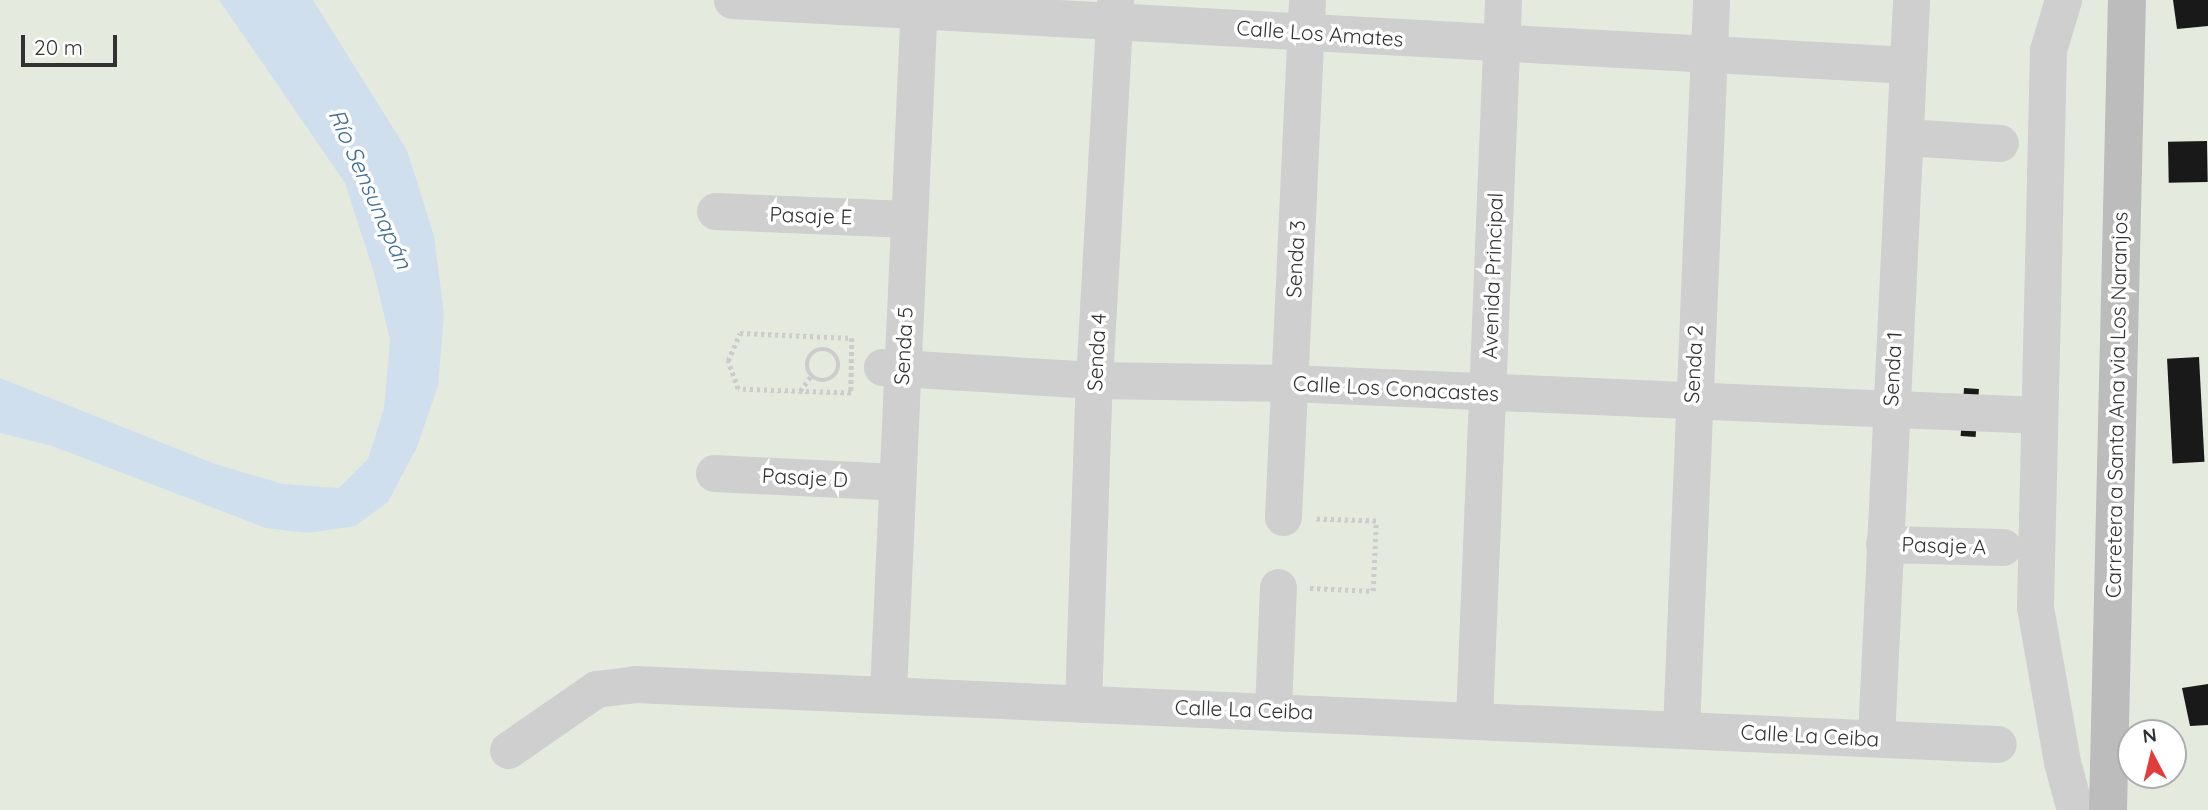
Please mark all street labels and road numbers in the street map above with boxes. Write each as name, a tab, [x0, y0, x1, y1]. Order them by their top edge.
street label: Calle Los Amates	[1236, 15, 1404, 51]
street label: Avenida Principal	[1477, 192, 1507, 360]
street label: Pasaje E	[769, 201, 853, 229]
street label: Carretera a Santa Ana via Los Naranjos	[2100, 212, 2132, 598]
street label: Senda 3	[1280, 219, 1310, 299]
street label: Senda 5	[888, 306, 918, 386]
street label: Senda 4	[1081, 312, 1111, 392]
street label: Senda 2	[1678, 324, 1708, 404]
street label: Senda 1	[1877, 331, 1907, 407]
street label: Calle Los Conacastes	[1292, 370, 1500, 406]
street label: Pasaje D	[761, 462, 849, 492]
street label: Pasaje A	[1901, 531, 1987, 559]
street label: Calle La Ceiba	[1174, 694, 1314, 724]
street label: Calle La Ceiba	[1740, 719, 1880, 751]

